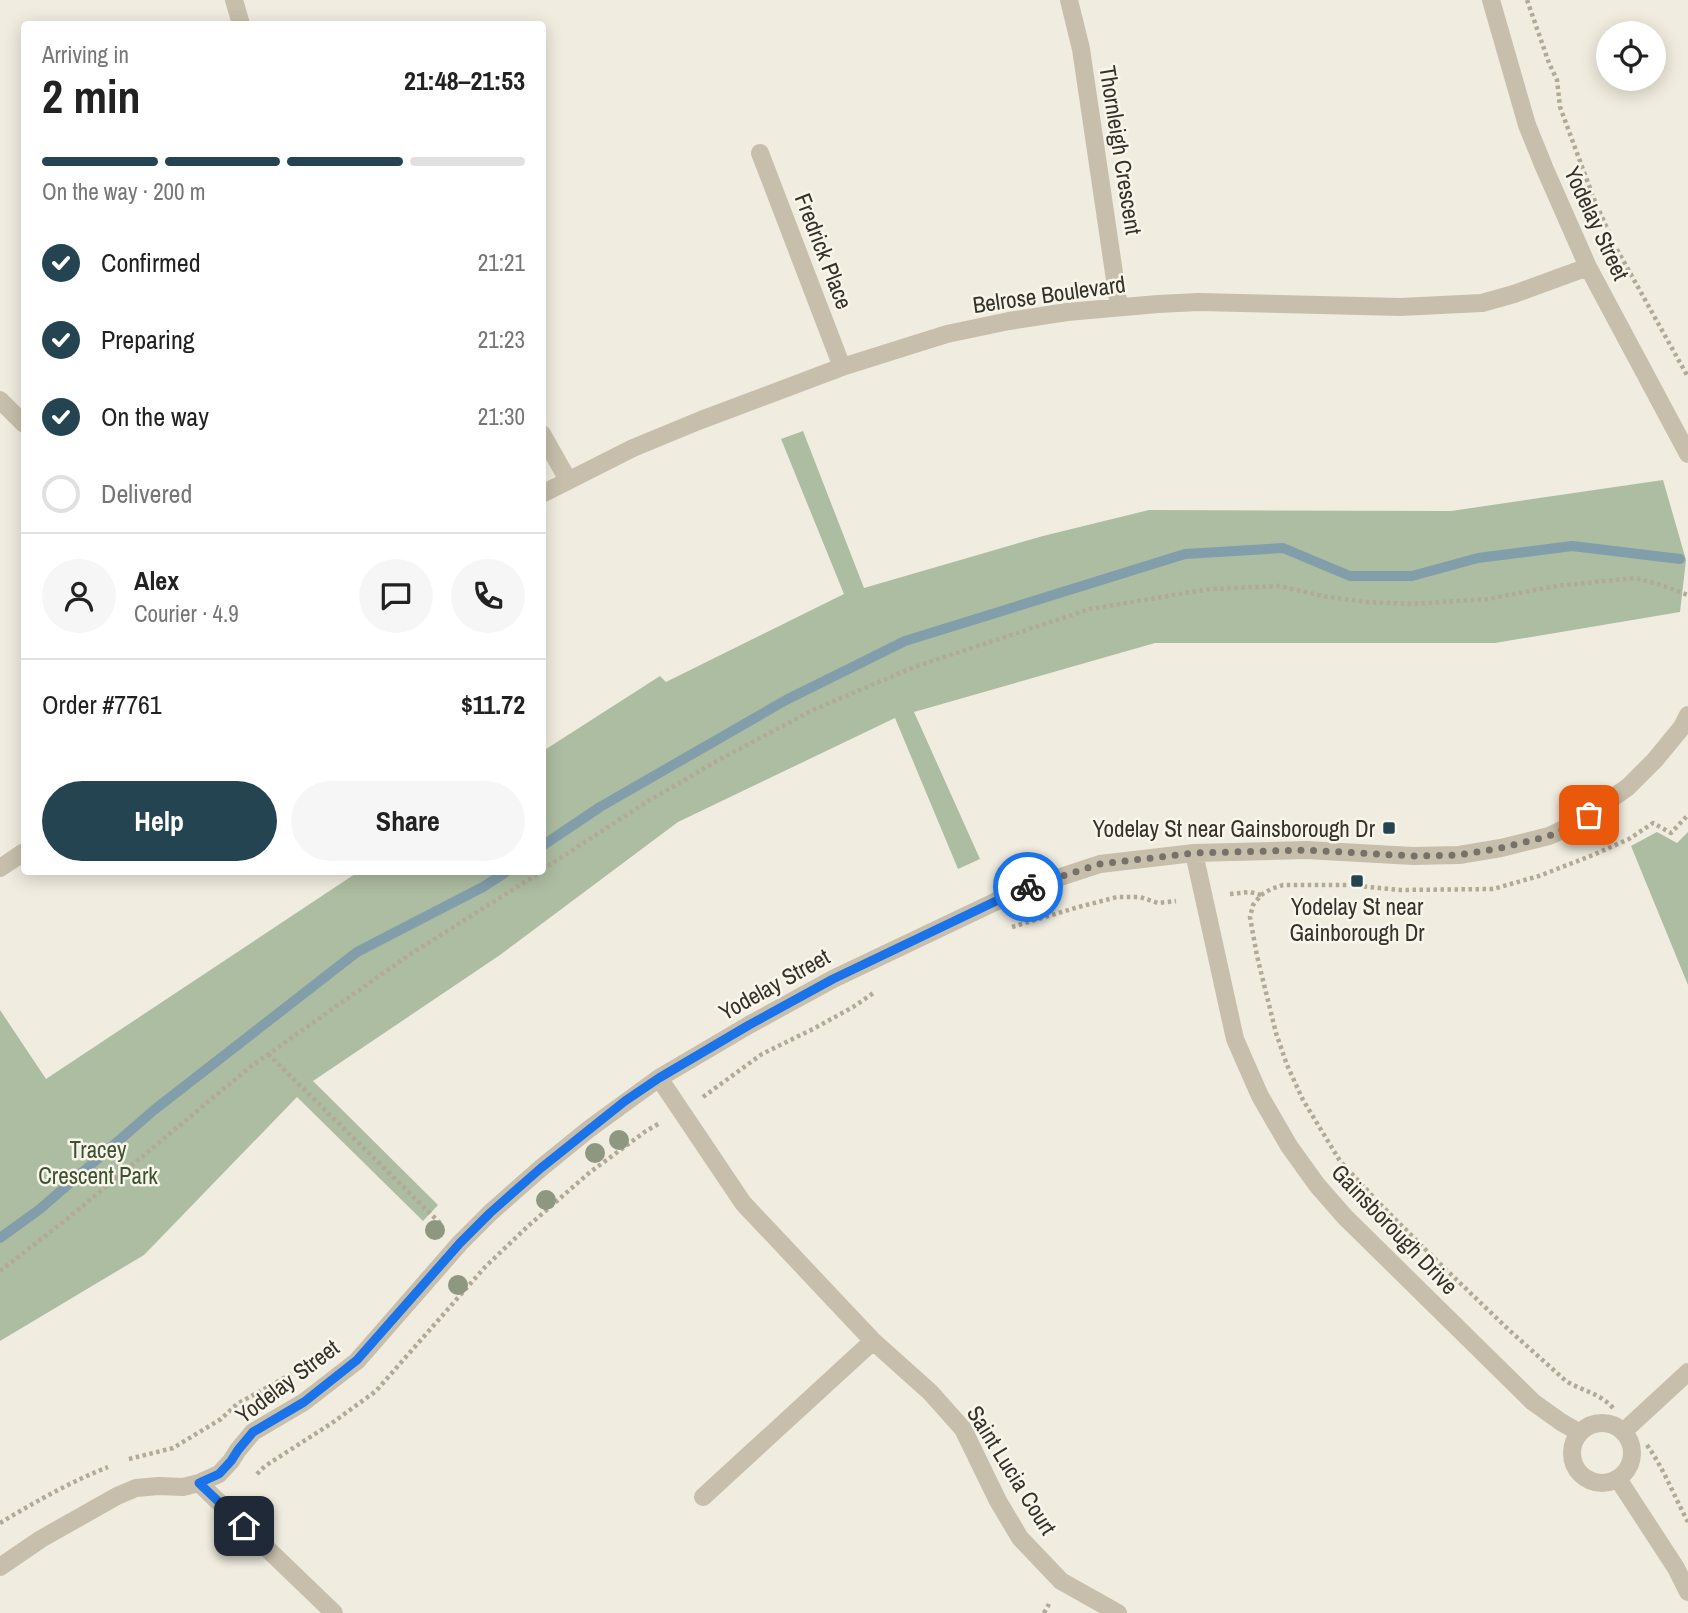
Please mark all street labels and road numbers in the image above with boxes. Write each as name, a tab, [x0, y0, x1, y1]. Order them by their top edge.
street label: Thornleigh Crescent	[1092, 63, 1150, 237]
street label: Yodelay Street	[1557, 161, 1637, 285]
street label: Fredrick Place	[788, 189, 860, 313]
street label: Belrose Boulevard	[971, 268, 1127, 320]
street label: Yodelay Street	[713, 941, 835, 1027]
street label: Gainsborough Drive	[1325, 1157, 1465, 1301]
street label: Yodelay Street	[229, 1332, 345, 1430]
street label: Saint Lucia Court	[960, 1400, 1064, 1540]

